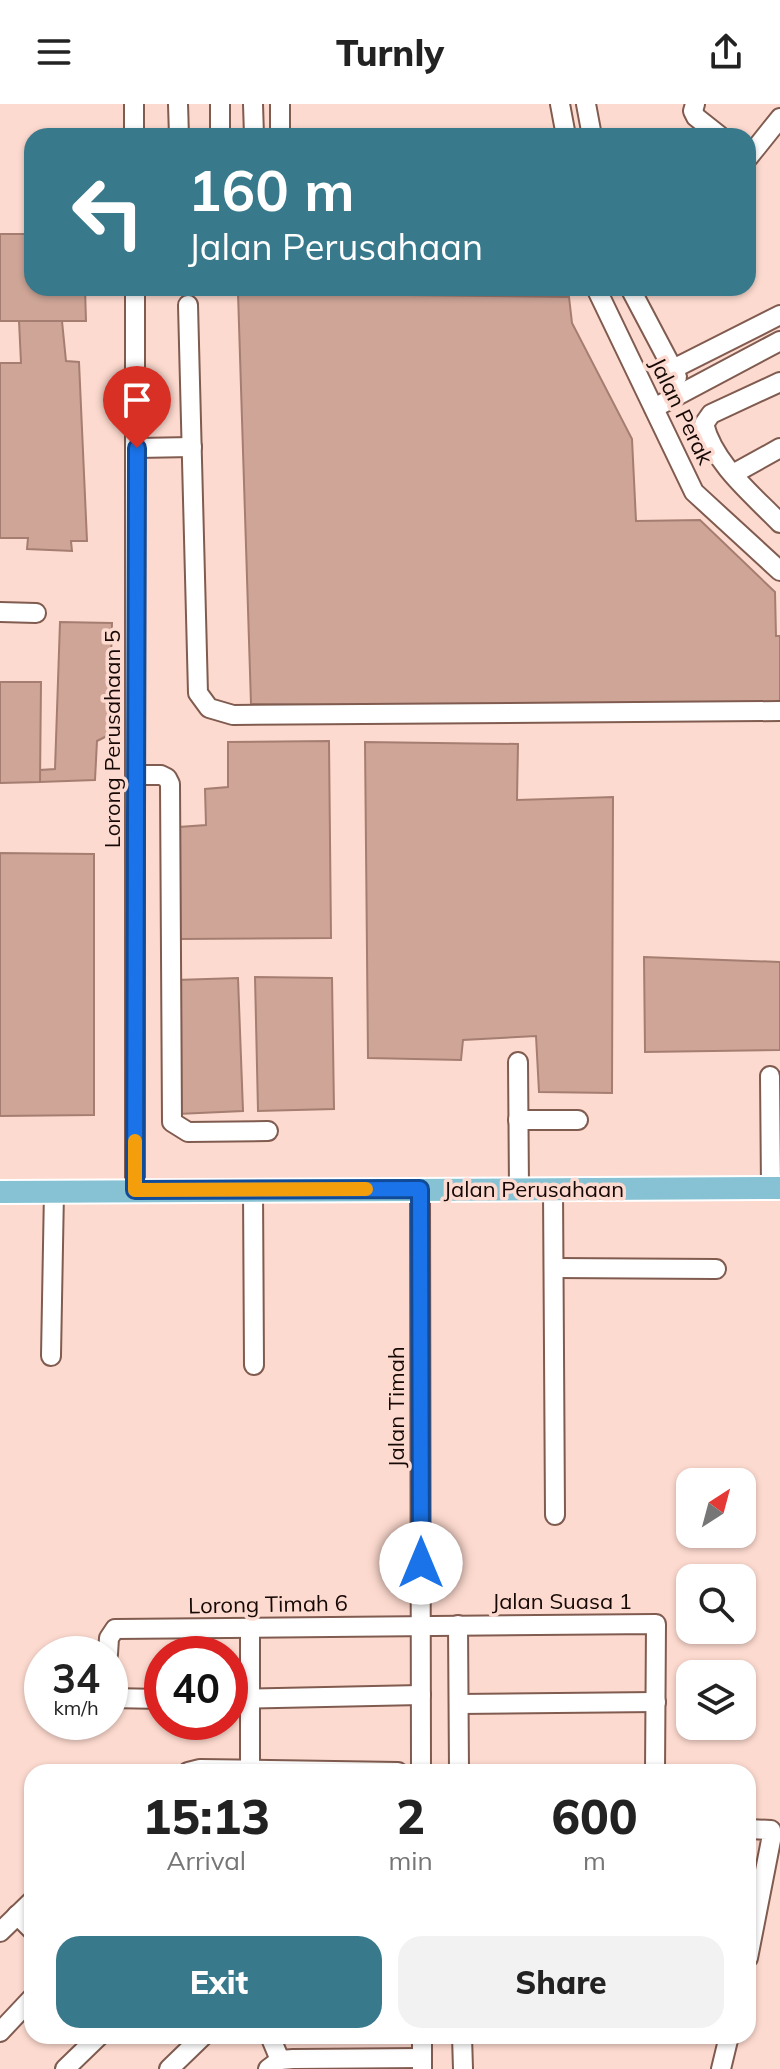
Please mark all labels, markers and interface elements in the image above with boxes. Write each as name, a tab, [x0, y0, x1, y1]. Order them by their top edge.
icon: menu	[32, 30, 76, 74]
text: Turnly	[336, 30, 444, 75]
icon: share	[704, 30, 748, 74]
text: 160 m	[188, 155, 355, 225]
icon: left	[56, 160, 160, 264]
text: Jalan Perusahaan	[188, 224, 483, 269]
street label: Jalan Perak	[644, 353, 720, 470]
pin	[103, 366, 171, 448]
icon: arrive	[115, 378, 159, 422]
street label: Lorong Perusahaan 5	[98, 630, 126, 848]
street label: Jalan Perusahaan	[444, 1175, 624, 1203]
street label: Jalan Timah	[382, 1346, 410, 1468]
north arrow	[676, 1468, 756, 1548]
map controls	[676, 1468, 756, 1740]
position arrow	[379, 1521, 463, 1605]
button: search	[676, 1564, 756, 1644]
street label: Jalan Suasa 1	[492, 1587, 632, 1615]
street label: Lorong Timah 6	[188, 1589, 348, 1619]
speed limit sign: 40	[144, 1636, 248, 1740]
text: 34	[52, 1653, 100, 1703]
button: layers	[676, 1660, 756, 1740]
text: km/h	[53, 1695, 99, 1720]
text: 15:13	[142, 1786, 270, 1846]
text: 2	[396, 1786, 425, 1846]
text: 600	[551, 1786, 638, 1846]
text: Arrival	[166, 1844, 246, 1877]
text: min	[389, 1844, 433, 1877]
text: m	[583, 1844, 606, 1877]
button: Exit	[56, 1936, 382, 2028]
button: Share	[398, 1936, 724, 2028]

